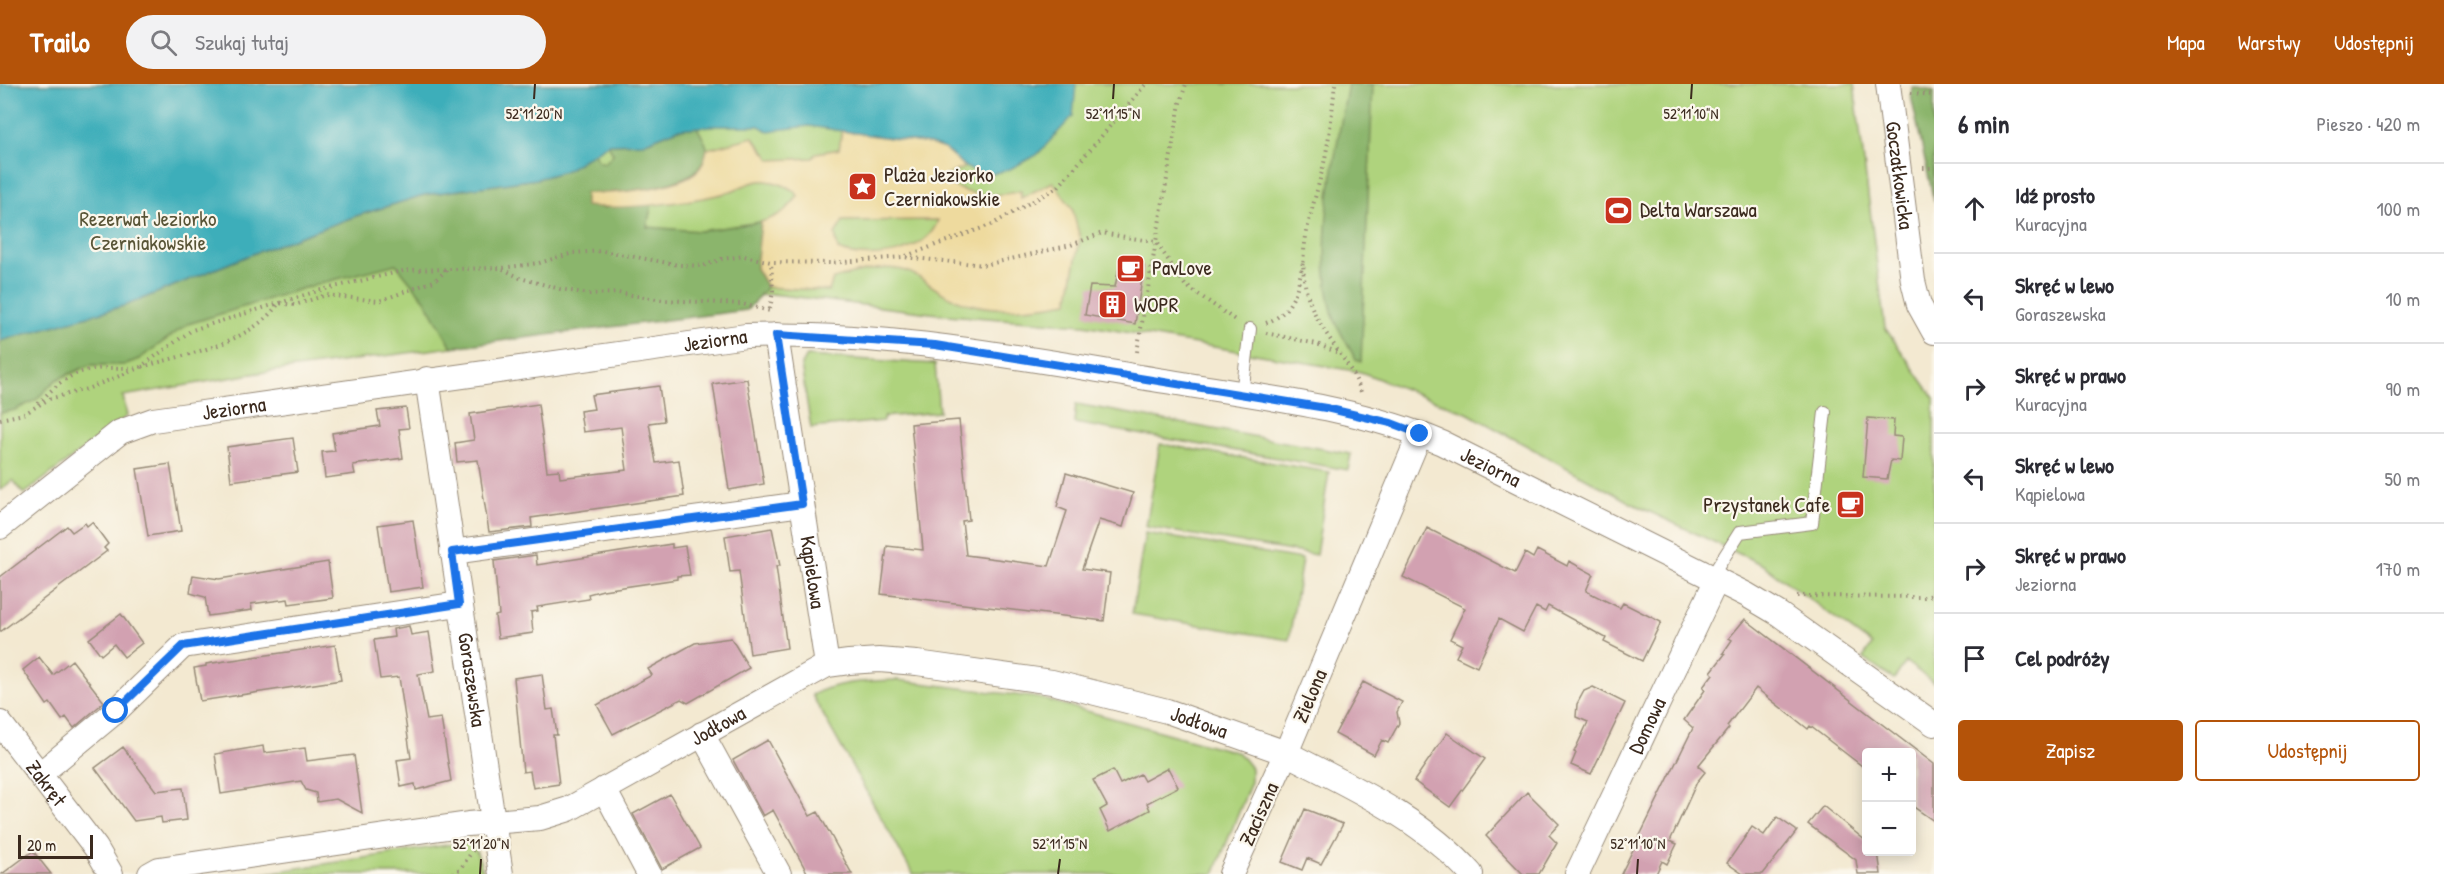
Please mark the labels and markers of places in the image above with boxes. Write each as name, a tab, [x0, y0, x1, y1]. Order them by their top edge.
place label: Plaża Jeziorko Czerniakowskie	[884, 160, 1000, 213]
place icon: Plaża Jeziorko Czerniakowskie	[847, 171, 879, 203]
sports icon: Delta Warszawa	[1603, 194, 1635, 226]
place label: Delta Warszawa	[1640, 195, 1757, 224]
cafe icon: PavLove	[1115, 252, 1147, 284]
place label: PavLove	[1152, 253, 1212, 282]
building icon: WOPR	[1097, 289, 1129, 321]
place label: WOPR	[1134, 290, 1178, 319]
cafe icon: Przystanek Cafe	[1835, 489, 1867, 521]
place label: Przystanek Cafe	[1703, 490, 1830, 519]

